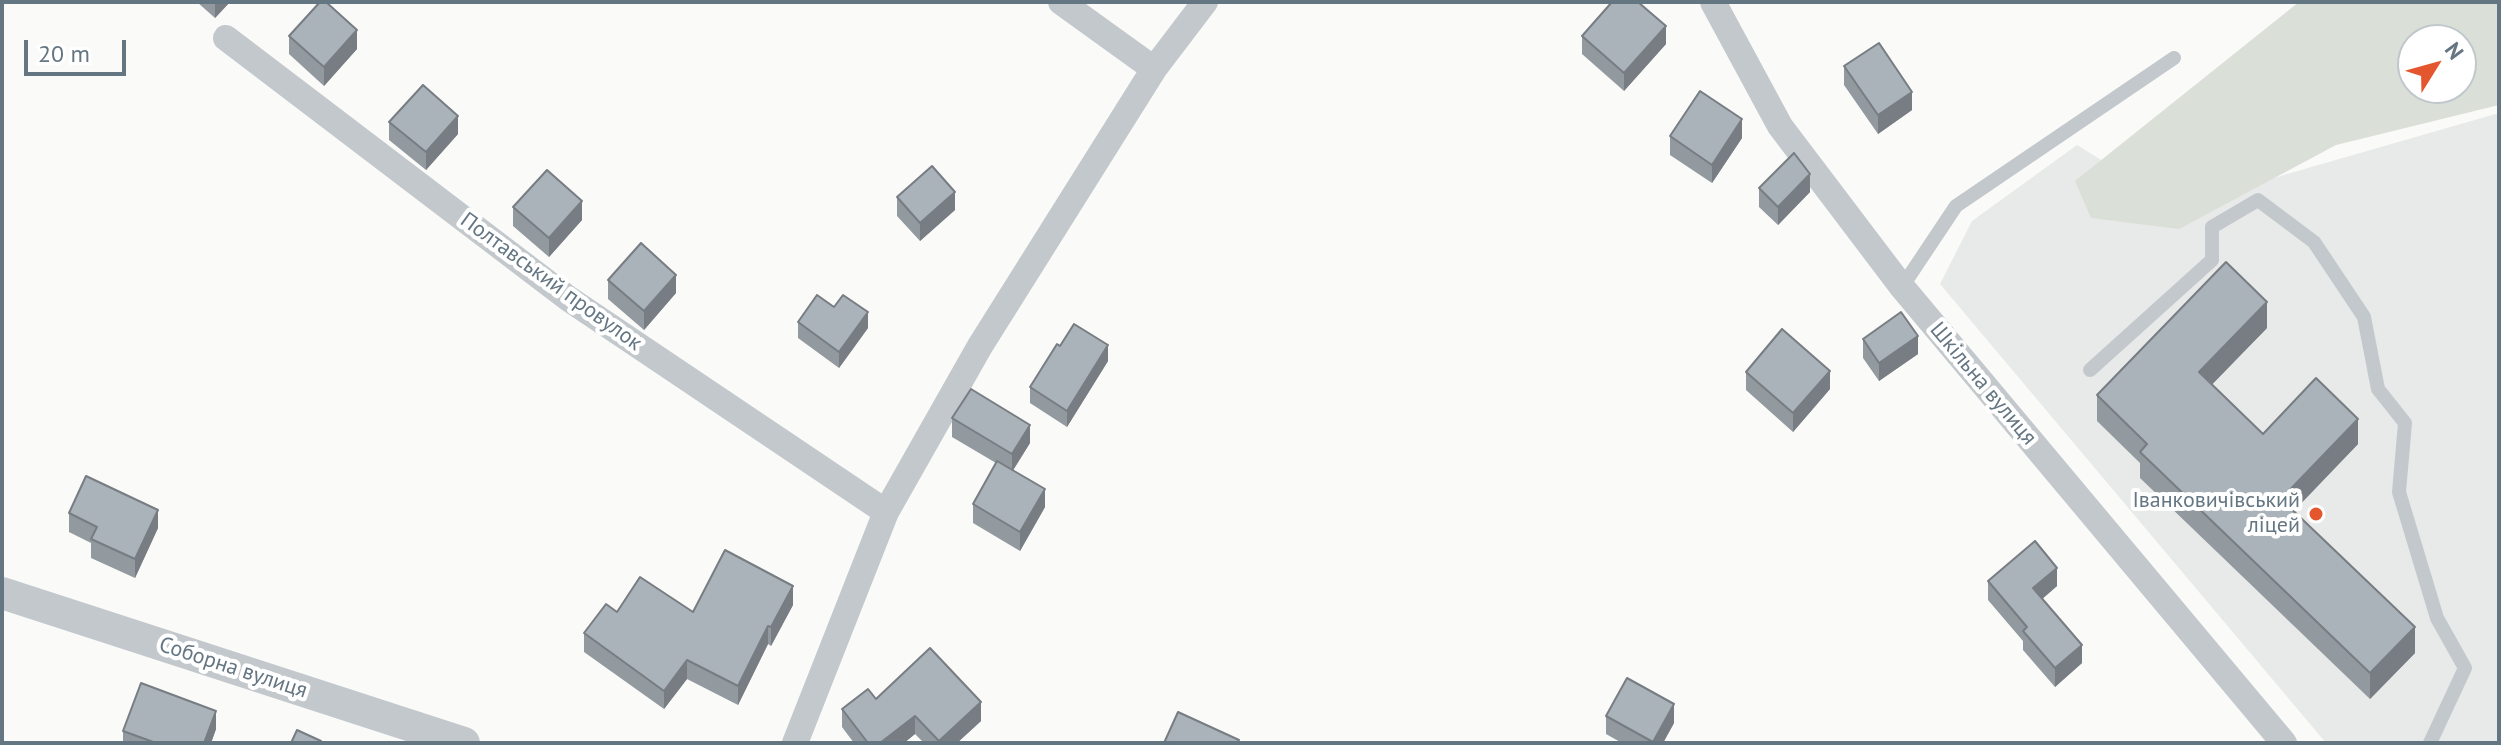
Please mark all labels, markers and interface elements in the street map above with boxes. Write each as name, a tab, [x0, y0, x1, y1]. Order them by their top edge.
scale bar	[28, 24, 130, 74]
north arrow	[2397, 24, 2477, 104]
text: N	[2439, 37, 2470, 65]
text: 20 m	[38, 38, 90, 69]
street label: Полтавський провулок	[455, 207, 647, 357]
street label: Шкільна вулиця	[1924, 317, 2042, 451]
place label: Іванковичівський ліцей	[2132, 488, 2300, 540]
marker: Іванковичівський ліцей	[2307, 505, 2325, 523]
street label: Соборна вулиця	[156, 632, 310, 704]

